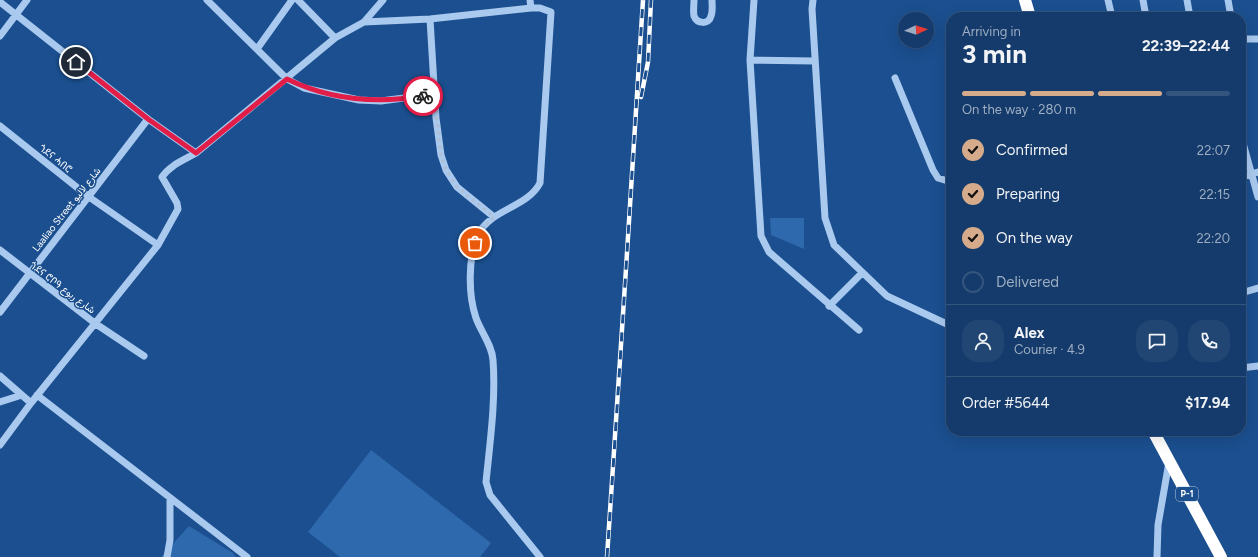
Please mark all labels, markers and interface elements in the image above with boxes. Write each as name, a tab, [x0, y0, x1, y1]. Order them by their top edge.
north arrow	[898, 12, 934, 48]
map controls	[898, 12, 934, 48]
text: Arriving in	[962, 24, 1021, 39]
text: 22:39–22:44	[1142, 37, 1230, 55]
text: 3 min	[962, 38, 1027, 70]
pin	[59, 45, 93, 79]
icon: home	[65, 51, 87, 73]
courier	[403, 76, 443, 116]
icon: bike	[412, 85, 434, 107]
text: On the way · 280 m	[962, 102, 1076, 117]
icon: check	[962, 139, 984, 161]
street label: ጎደና ሓበሮ	[36, 141, 75, 176]
text: Confirmed	[996, 141, 1068, 159]
text: 22:07	[1197, 143, 1230, 158]
street label: Laaliao Street شارع لاليو	[29, 164, 103, 254]
icon: check	[962, 183, 984, 205]
text: Preparing	[996, 185, 1060, 203]
text: 22:15	[1199, 187, 1230, 202]
pin	[458, 226, 492, 260]
icon: check	[962, 227, 984, 249]
text: On the way	[996, 229, 1073, 247]
text: 22:20	[1197, 231, 1230, 246]
icon: bag	[464, 232, 486, 254]
street label: ጎደና ሮቦዓ شارع ربوع	[27, 258, 98, 316]
text: Delivered	[996, 273, 1059, 291]
button: person	[962, 320, 1004, 362]
button: chat	[1136, 320, 1178, 362]
button: phone	[1188, 320, 1230, 362]
text: Alex	[1014, 324, 1044, 342]
text: Courier · 4.9	[1014, 342, 1085, 357]
text: Order #5644	[962, 394, 1050, 412]
text: $17.94	[1185, 394, 1230, 412]
road number: P-1	[1176, 487, 1198, 501]

